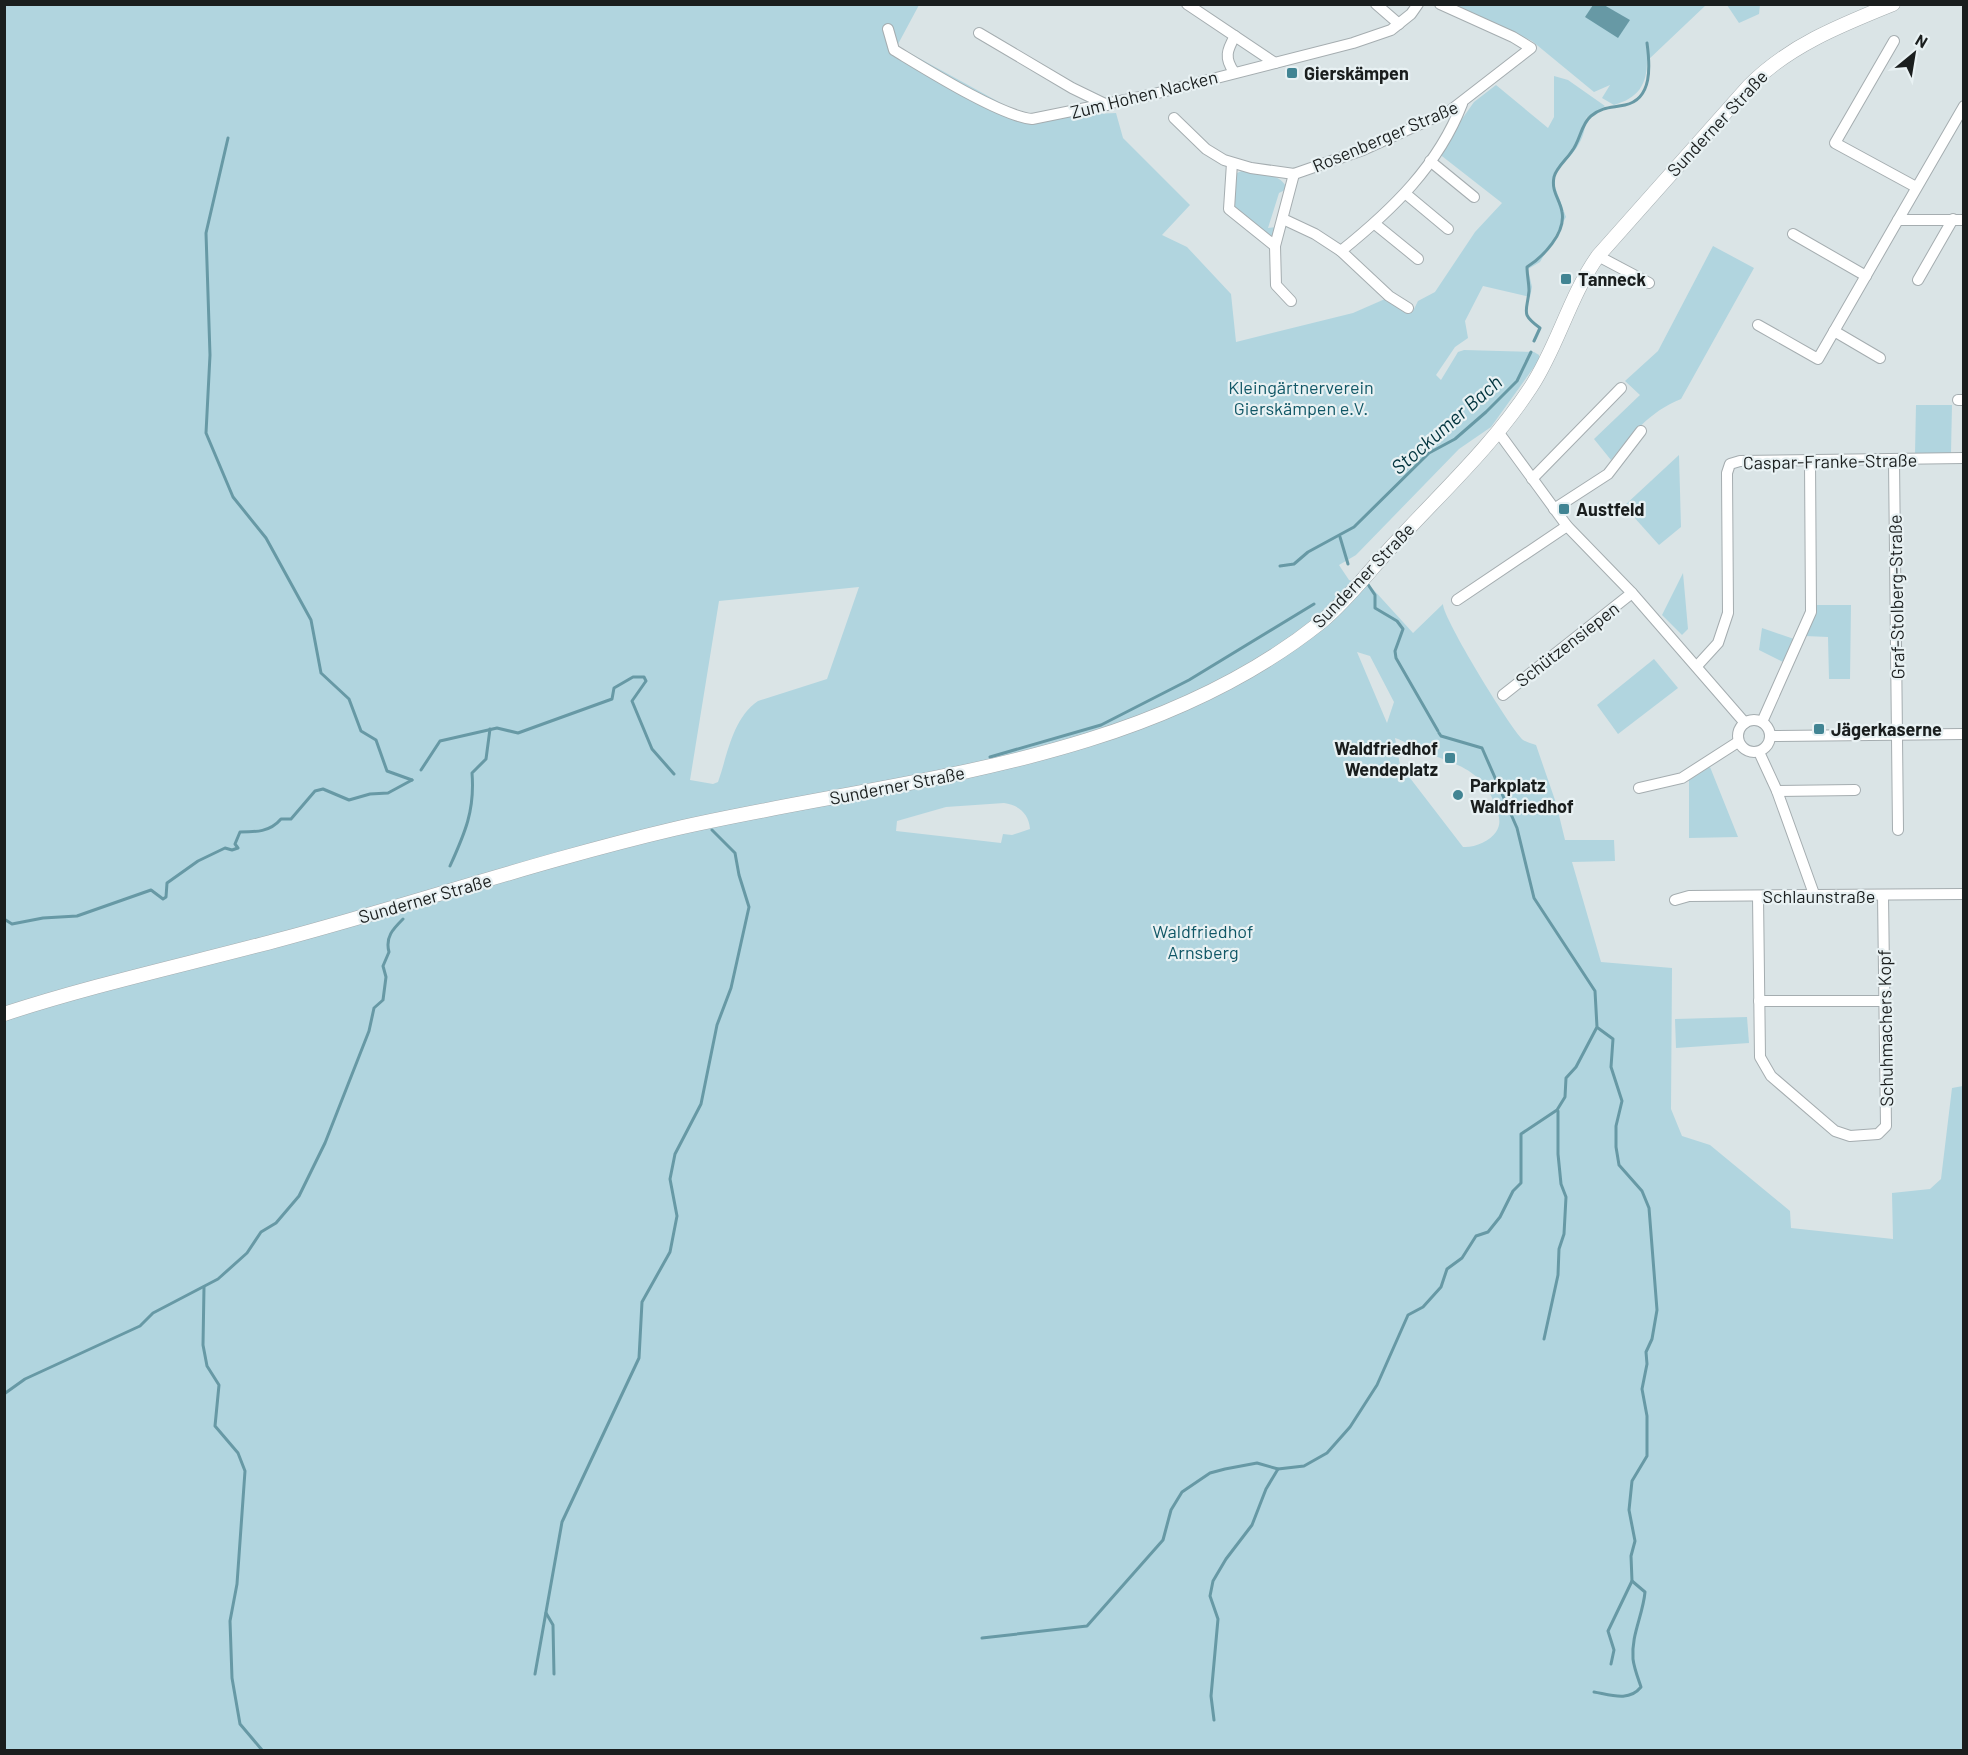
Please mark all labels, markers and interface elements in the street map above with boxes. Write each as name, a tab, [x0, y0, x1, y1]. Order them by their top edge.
north arrow	[1884, 24, 1944, 84]
text: N	[1912, 30, 1931, 51]
place label: Gierskämpen	[1304, 62, 1409, 84]
street label: Zum Hohen Nacken	[1068, 65, 1220, 123]
street label: Sunderner Straße	[1662, 65, 1772, 181]
marker: Gierskämpen	[1285, 66, 1299, 80]
street label: Rosenberger Straße	[1309, 95, 1461, 177]
place label: Tanneck	[1578, 268, 1647, 290]
marker: Tanneck	[1559, 272, 1573, 286]
water label: Stockumer Bach	[1386, 369, 1506, 479]
park label: Kleingärtnerverein Gierskämpen e.V.	[1228, 376, 1374, 419]
street label: Caspar-Franke-Straße	[1743, 448, 1917, 474]
place label: Austfeld	[1576, 498, 1645, 520]
marker: Austfeld	[1557, 502, 1571, 516]
street label: Graf-Stolberg-Straße	[1884, 514, 1908, 680]
street label: Sunderner Straße	[1307, 518, 1419, 632]
street label: Schützensiepen	[1511, 597, 1623, 691]
place label: Jägerkaserne	[1831, 718, 1942, 740]
marker: Jägerkaserne	[1812, 722, 1826, 736]
place label: Waldfriedhof Wendeplatz	[1334, 737, 1438, 780]
marker: Waldfriedhof Wendeplatz	[1443, 751, 1457, 765]
street label: Sunderner Straße	[827, 761, 967, 809]
place label: Parkplatz Waldfriedhof	[1470, 774, 1574, 817]
marker: Parkplatz Waldfriedhof	[1451, 788, 1465, 802]
street label: Sunderner Straße	[356, 868, 494, 928]
street label: Schlaunstraße	[1763, 885, 1875, 907]
park label: Waldfriedhof Arnsberg	[1153, 920, 1253, 963]
street label: Schuhmachers Kopf	[1873, 949, 1897, 1107]

